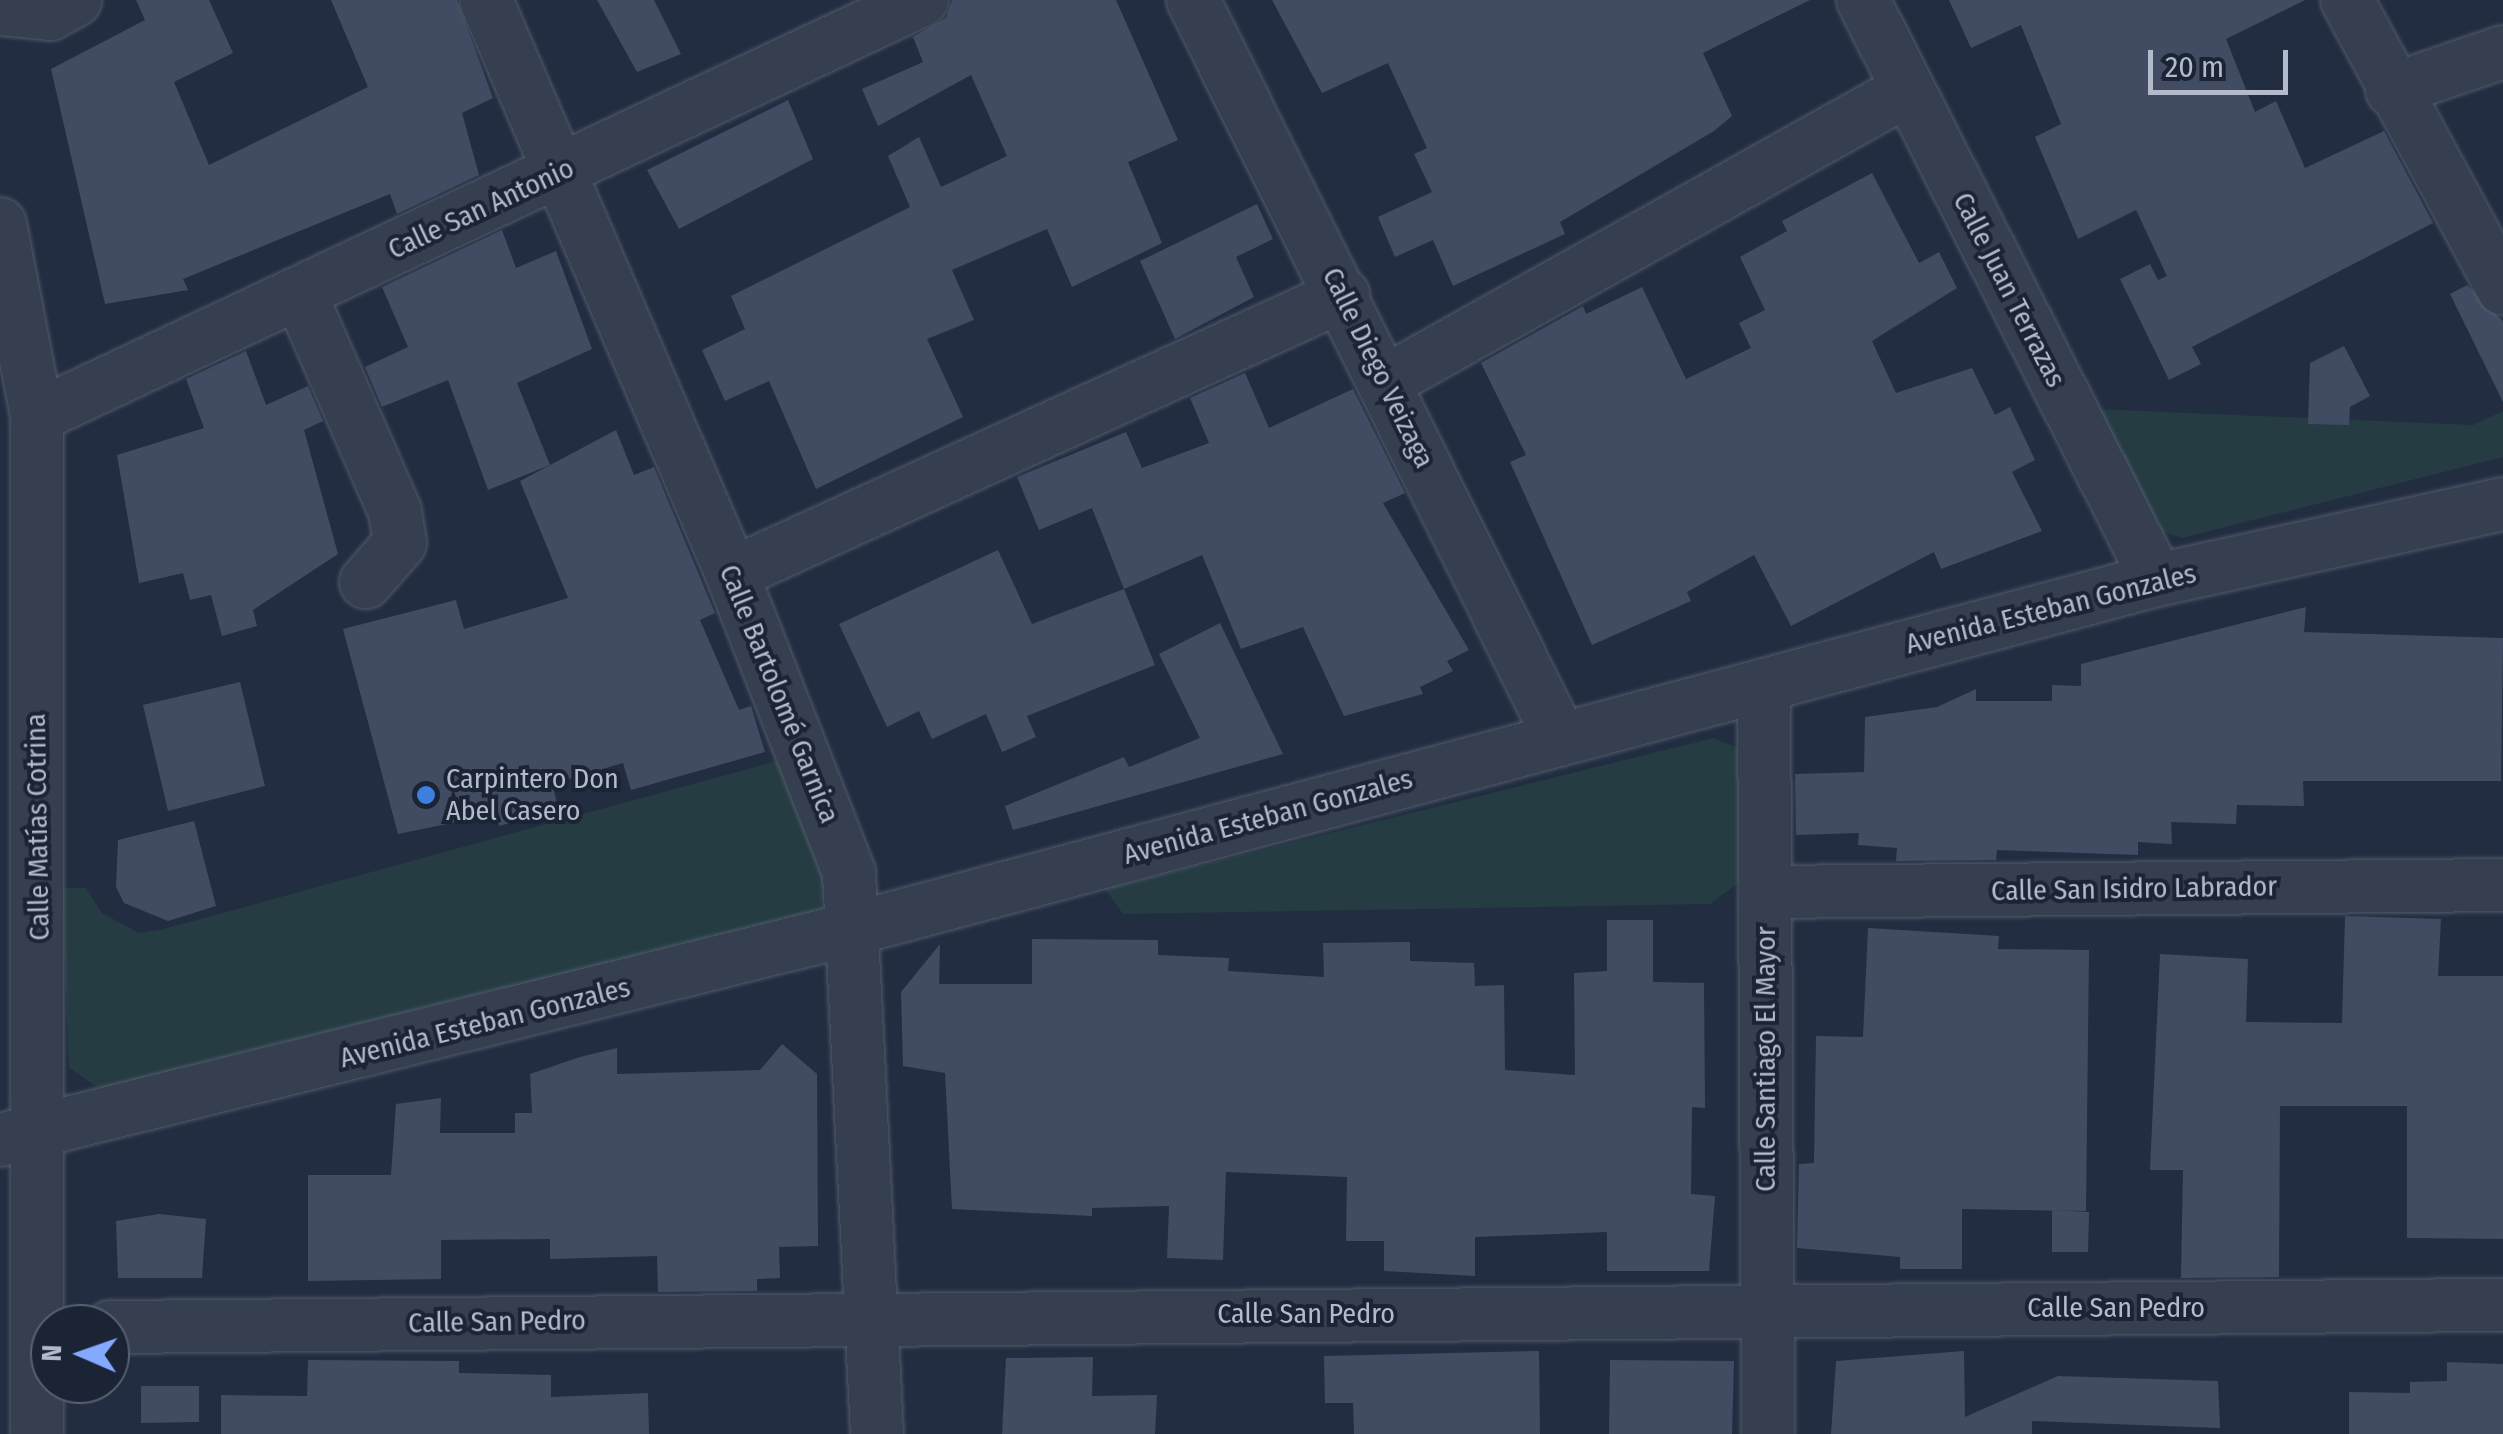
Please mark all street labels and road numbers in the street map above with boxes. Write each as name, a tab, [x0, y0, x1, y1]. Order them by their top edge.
street label: Calle San Antonio	[383, 151, 579, 267]
street label: Calle Juan Terrazas	[1946, 187, 2072, 393]
street label: Calle Diego Veizaga	[1315, 262, 1441, 474]
street label: Avenida Esteban Gonzales	[1902, 557, 2200, 661]
street label: Calle Bartolomé Garnica	[712, 560, 846, 828]
street label: Calle Matías Cotrina	[19, 713, 57, 941]
street label: Avenida Esteban Gonzales	[1120, 762, 1416, 872]
street label: Calle San Isidro Labrador	[1991, 870, 2277, 908]
street label: Calle Santiago El Mayor	[1749, 926, 1783, 1192]
street label: Avenida Esteban Gonzales	[336, 971, 634, 1075]
street label: Calle San Pedro	[2027, 1291, 2205, 1325]
street label: Calle San Pedro	[1217, 1297, 1395, 1331]
street label: Calle San Pedro	[408, 1304, 586, 1340]

